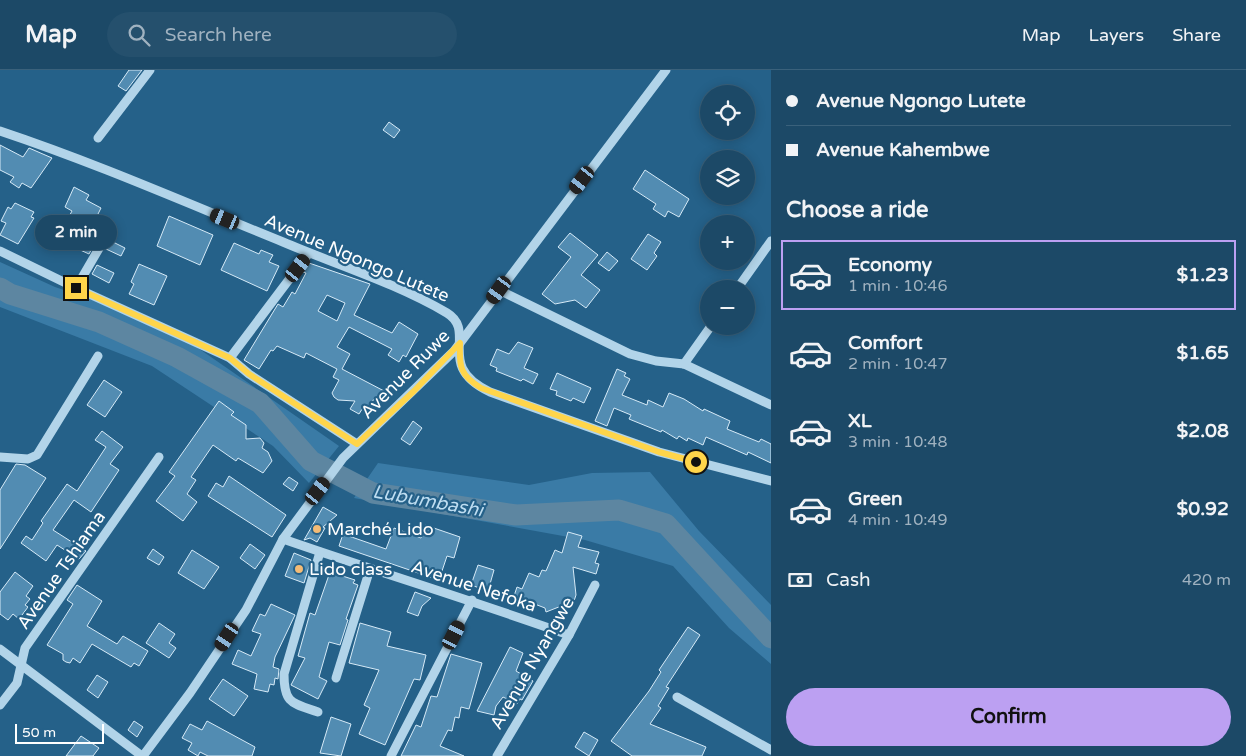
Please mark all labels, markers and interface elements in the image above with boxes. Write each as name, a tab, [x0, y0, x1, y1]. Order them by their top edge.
search box	[107, 12, 457, 57]
text: Map	[25, 20, 77, 49]
icon: search	[125, 21, 153, 49]
text: Search here	[165, 24, 272, 46]
text: Map	[1022, 24, 1061, 46]
text: Layers	[1089, 24, 1144, 46]
text: Share	[1172, 24, 1221, 46]
map controls	[700, 85, 755, 335]
button: locate	[700, 85, 755, 140]
text: Avenue Ngongo Lutete	[816, 90, 1026, 112]
text: Avenue Kahembwe	[816, 139, 990, 161]
button: layers	[700, 150, 755, 205]
car	[566, 164, 597, 196]
text: Choose a ride	[786, 197, 929, 223]
car	[208, 206, 241, 232]
street label: Avenue Ngongo Lutete	[261, 209, 453, 307]
button: +	[700, 215, 755, 270]
callout: 2 min	[35, 216, 117, 250]
text: 2 min	[55, 222, 97, 242]
car	[282, 252, 313, 284]
icon: car	[788, 253, 833, 298]
text: Economy	[848, 254, 932, 276]
text: $1.23	[1177, 264, 1229, 286]
car	[484, 273, 513, 307]
text: 1 min · 10:46	[848, 276, 947, 296]
route end	[65, 277, 87, 299]
button: −	[700, 280, 755, 335]
street label: Avenue Ruwe	[356, 325, 454, 423]
icon: car	[788, 331, 833, 376]
text: Comfort	[848, 332, 922, 354]
text: $1.65	[1177, 342, 1229, 364]
text: 2 min · 10:47	[848, 354, 947, 374]
icon: car	[788, 409, 833, 454]
text: XL	[848, 410, 872, 432]
text: $2.08	[1177, 420, 1229, 442]
text: 3 min · 10:48	[848, 432, 947, 452]
route start	[685, 451, 707, 473]
car	[302, 475, 333, 507]
water label: Lubumbashi	[371, 480, 487, 522]
icon: car	[788, 487, 833, 532]
text: Green	[848, 488, 902, 510]
text: $0.92	[1177, 498, 1229, 520]
street label: Avenue Tshiama	[12, 507, 110, 633]
text: 4 min · 10:49	[848, 510, 947, 530]
place label: Marché Lido	[327, 518, 434, 540]
marker: Marché Lido	[311, 523, 323, 535]
street label: Avenue Nefoka	[409, 555, 539, 617]
place label: Lido class	[309, 558, 392, 580]
marker: Lido class	[293, 563, 305, 575]
icon: cash	[786, 566, 814, 594]
text: Cash	[826, 569, 871, 591]
text: 420 m	[1182, 570, 1231, 590]
street label: Avenue Nyangwe	[485, 593, 579, 733]
car	[440, 618, 467, 652]
car	[212, 620, 241, 654]
button: Confirm	[786, 688, 1231, 746]
scale bar	[15, 721, 104, 744]
text: 50 m	[22, 724, 56, 741]

